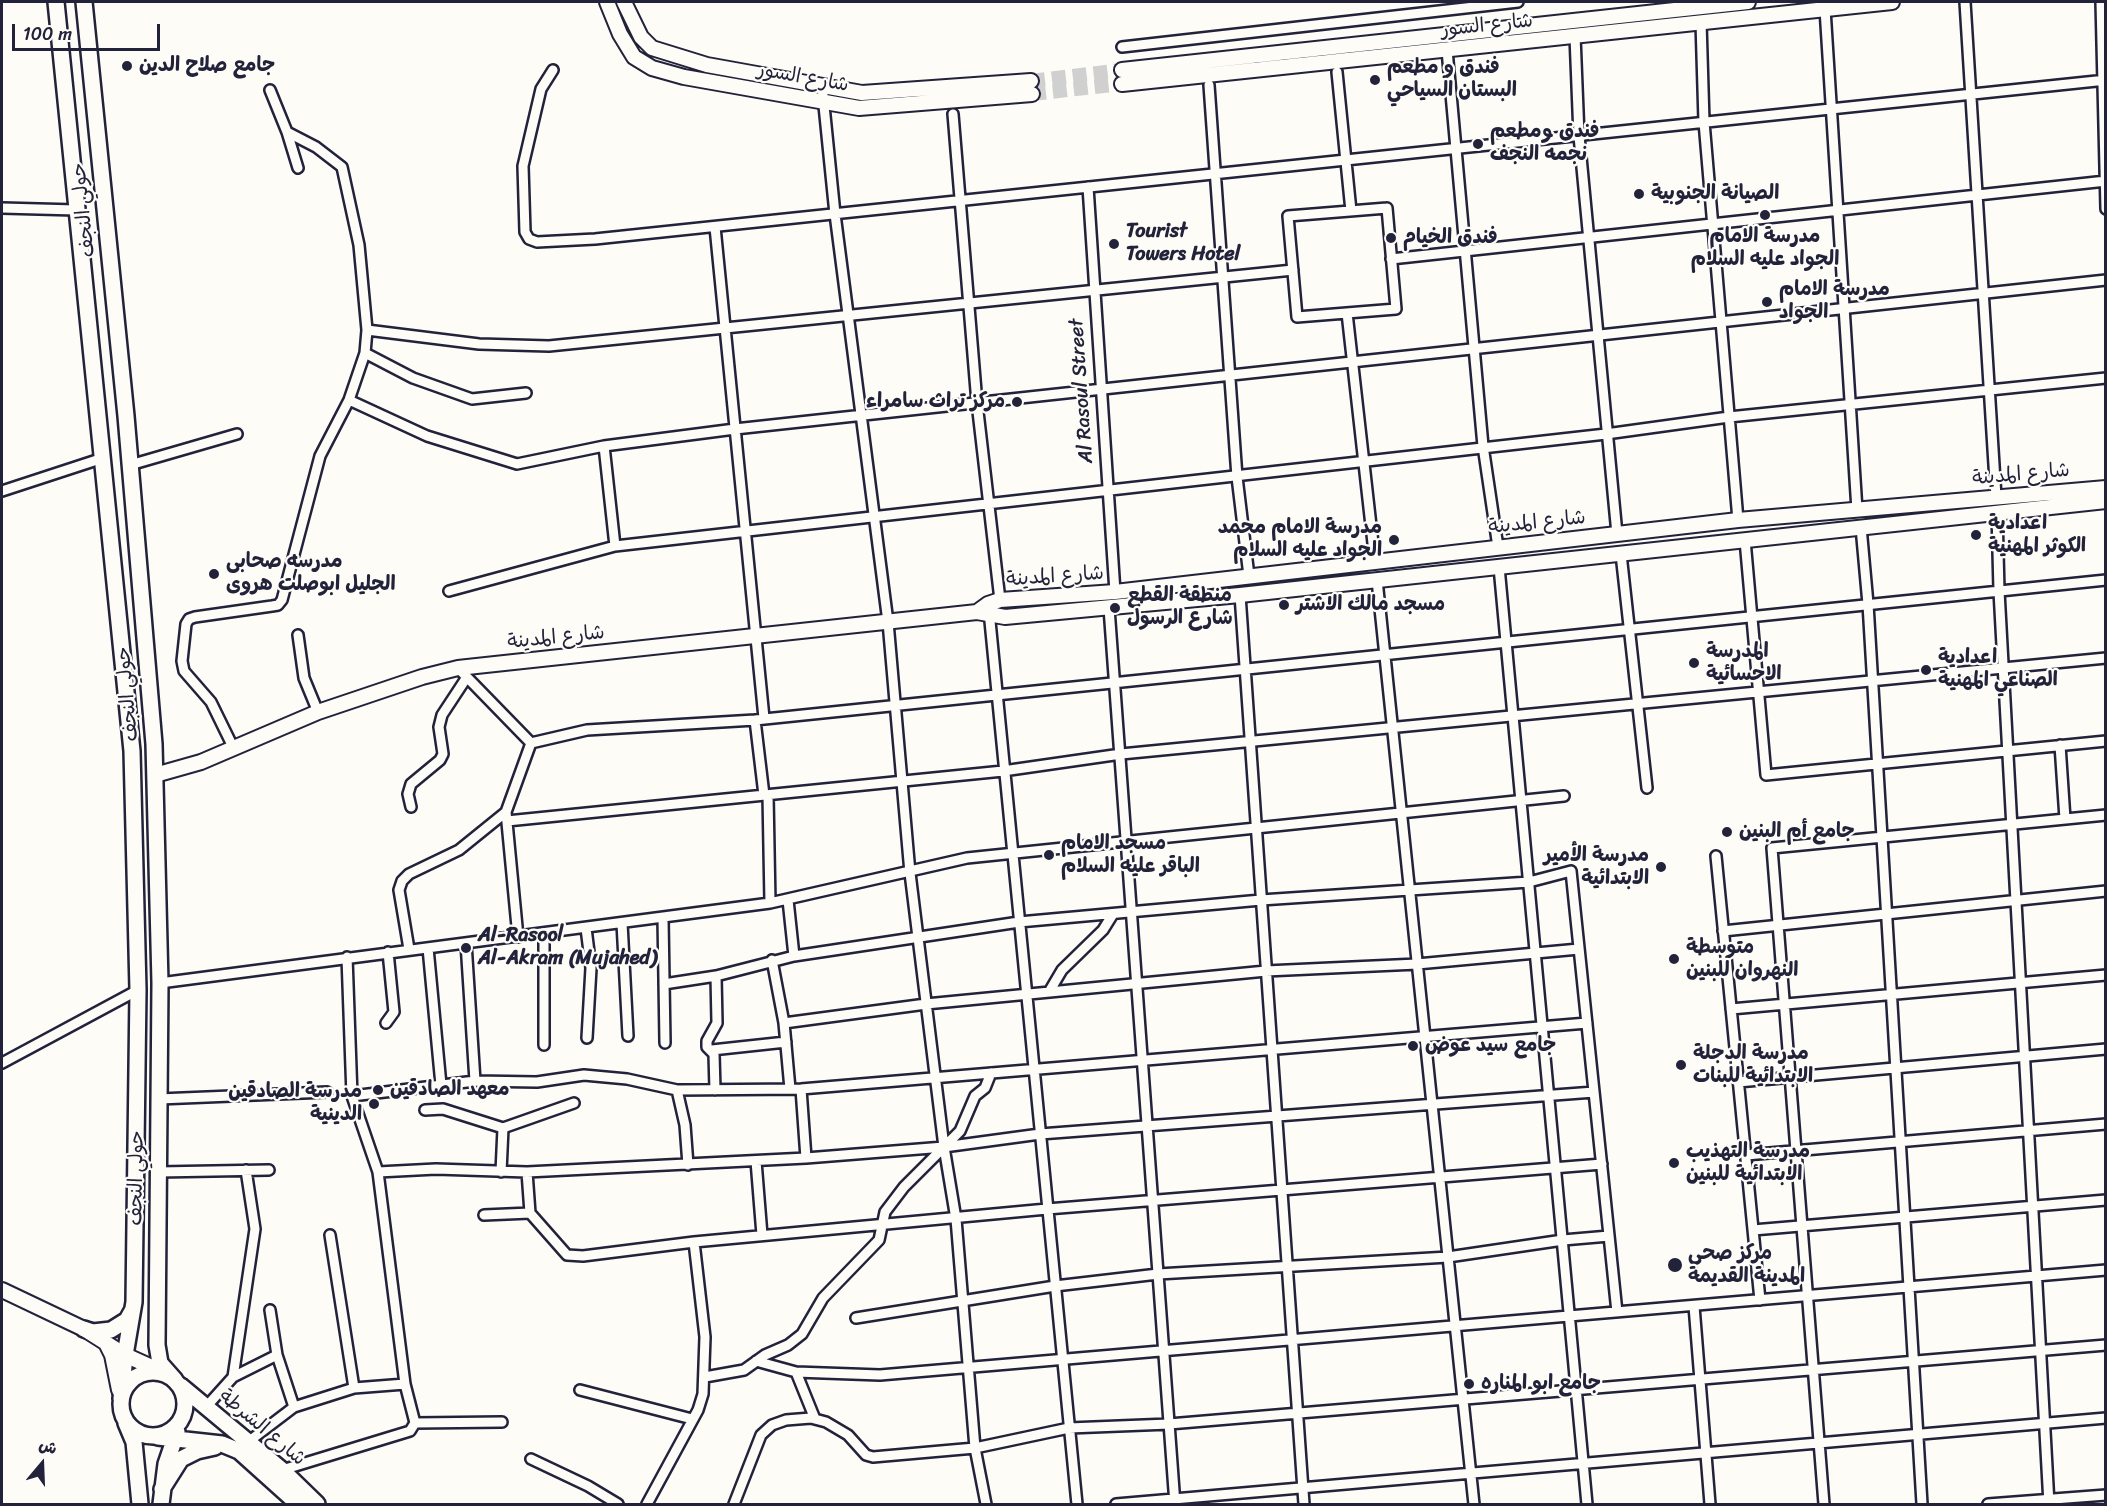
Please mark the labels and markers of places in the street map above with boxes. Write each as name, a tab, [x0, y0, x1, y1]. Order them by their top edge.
place label: جامع صلاح الدين	[139, 54, 275, 78]
place label: فندق و مطعم البستان السياحي	[1387, 56, 1517, 103]
marker: جامع صلاح الدين	[120, 59, 134, 73]
marker: فندق و مطعم البستان السياحي	[1368, 73, 1382, 87]
place label: فندق ومطعم نجمه النجف	[1490, 120, 1599, 167]
marker: فندق ومطعم نجمه النجف	[1471, 137, 1485, 151]
place label: الصيانة الجنوبية	[1651, 182, 1779, 206]
marker: الصيانة الجنوبية	[1632, 187, 1646, 201]
marker: مدرسة الامام الجواد عليه السلام	[1758, 208, 1772, 222]
place label: Tourist Towers Hotel	[1126, 220, 1240, 267]
place label: مدرسة الامام الجواد عليه السلام	[1691, 225, 1839, 272]
place label: فندق الخيام	[1403, 226, 1498, 250]
marker: فندق الخيام	[1384, 231, 1398, 245]
marker: Tourist Towers Hotel	[1107, 237, 1121, 251]
place label: مدرسة الامام الجواد	[1779, 278, 1890, 325]
marker: مدرسة الامام الجواد	[1760, 295, 1774, 309]
place label: مركز تراث سامراء	[866, 390, 1005, 414]
marker: مركز تراث سامراء	[1010, 395, 1024, 409]
place label: اعدادية الكوثر المهنية	[1988, 512, 2086, 559]
place label: مدرسة الامام محمد الجواد عليه السلام	[1218, 516, 1382, 563]
marker: اعدادية الكوثر المهنية	[1969, 528, 1983, 542]
marker: مدرسة الامام محمد الجواد عليه السلام	[1387, 533, 1401, 547]
place label: مدرسه صحابی الجلیل ابوصلت هروی	[226, 550, 396, 597]
marker: مدرسه صحابی الجلیل ابوصلت هروی	[207, 567, 221, 581]
place label: منطقة القطع شارع الرسول	[1127, 584, 1233, 631]
place label: مسجد مالك الاشتر	[1296, 593, 1445, 617]
marker: مسجد مالك الاشتر	[1277, 598, 1291, 612]
marker: منطقة القطع شارع الرسول	[1108, 601, 1122, 615]
place label: المدرسة الاحسائية	[1706, 640, 1782, 687]
place label: اعدادية الصناعي المهنية	[1938, 646, 2058, 693]
marker: المدرسة الاحسائية	[1687, 656, 1701, 670]
marker: اعدادية الصناعي المهنية	[1919, 663, 1933, 677]
place label: جامع أم البنين	[1739, 820, 1855, 844]
marker: جامع أم البنين	[1720, 825, 1734, 839]
place label: مسجد الامام الباقر عليه السلام	[1061, 832, 1200, 879]
place label: مدرسة الأمير الابتدائية	[1544, 844, 1649, 891]
marker: مسجد الامام الباقر عليه السلام	[1042, 848, 1056, 862]
marker: مدرسة الأمير الابتدائية	[1654, 860, 1668, 874]
place label: Al-Rasool Al-Akram (Mujahed)	[478, 924, 657, 971]
place label: متوسطة النهروان للبنين	[1686, 936, 1798, 983]
marker: Al-Rasool Al-Akram (Mujahed)	[459, 941, 473, 955]
marker: متوسطة النهروان للبنين	[1667, 952, 1681, 966]
place label: جامع سيد عوض	[1425, 1034, 1556, 1058]
marker: جامع سيد عوض	[1406, 1039, 1420, 1053]
place label: مدرسة الدجلة الابتدائية للبنات	[1693, 1042, 1813, 1089]
marker: مدرسة الدجلة الابتدائية للبنات	[1674, 1058, 1688, 1072]
place label: معهد الصادقين	[390, 1078, 510, 1102]
place label: مدرسة الصادقين الدينية	[228, 1080, 362, 1127]
marker: معهد الصادقين	[371, 1083, 385, 1097]
marker: مدرسة الصادقين الدينية	[367, 1097, 381, 1111]
place label: مدرسة التهذيب الابتدائية للبنين	[1686, 1140, 1810, 1187]
marker: مدرسة التهذيب الابتدائية للبنين	[1667, 1156, 1681, 1170]
place label: مركز صحي المدينة القديمة	[1688, 1242, 1805, 1289]
marker: مركز صحي المدينة القديمة	[1666, 1256, 1684, 1274]
place label: جامع ابو المناره	[1481, 1372, 1601, 1396]
marker: جامع ابو المناره	[1462, 1377, 1476, 1391]

